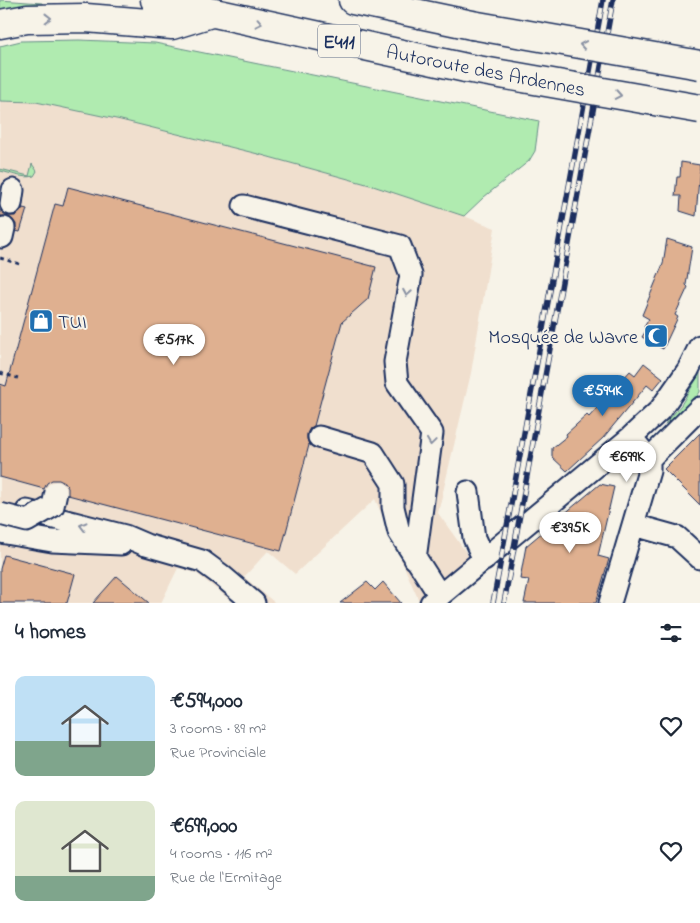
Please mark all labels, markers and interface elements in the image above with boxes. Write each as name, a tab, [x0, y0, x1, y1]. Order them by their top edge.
one-way arrow	[44, 13, 52, 24]
one-way arrow	[255, 18, 264, 28]
road number: E411	[318, 24, 360, 58]
street label: Autoroute des Ardennes	[383, 39, 588, 106]
one-way arrow	[579, 40, 587, 50]
one-way arrow	[613, 89, 622, 99]
one-way arrow	[403, 288, 413, 297]
shop icon: TUI	[28, 308, 54, 334]
place label: TUI	[58, 309, 87, 338]
mosque icon: Mosquée de Wavre	[643, 323, 669, 349]
pin: €517K	[139, 324, 209, 366]
place label: Mosquée de Wavre	[488, 324, 638, 353]
text: €517K	[154, 328, 194, 352]
pin: €594K	[568, 374, 638, 417]
text: €594K	[583, 379, 623, 403]
one-way arrow	[426, 439, 437, 447]
pin: €699K	[592, 440, 662, 483]
text: €699K	[609, 445, 645, 469]
pin: €395K	[535, 512, 605, 554]
text: €395K	[550, 516, 590, 540]
one-way arrow	[79, 521, 87, 531]
text: 4 homes	[15, 618, 86, 648]
icon: filters	[657, 619, 685, 647]
text: €594,000	[170, 687, 242, 717]
icon: home	[55, 696, 115, 756]
icon: heart	[657, 712, 685, 740]
text: 3 rooms · 89 m²	[170, 717, 266, 741]
text: Rue Provinciale	[170, 741, 266, 765]
text: €699,000	[170, 812, 237, 842]
icon: home	[55, 821, 115, 881]
icon: heart	[657, 837, 685, 865]
text: 4 rooms · 116 m²	[170, 842, 273, 866]
text: Rue de l'Ermitage	[170, 866, 282, 890]

